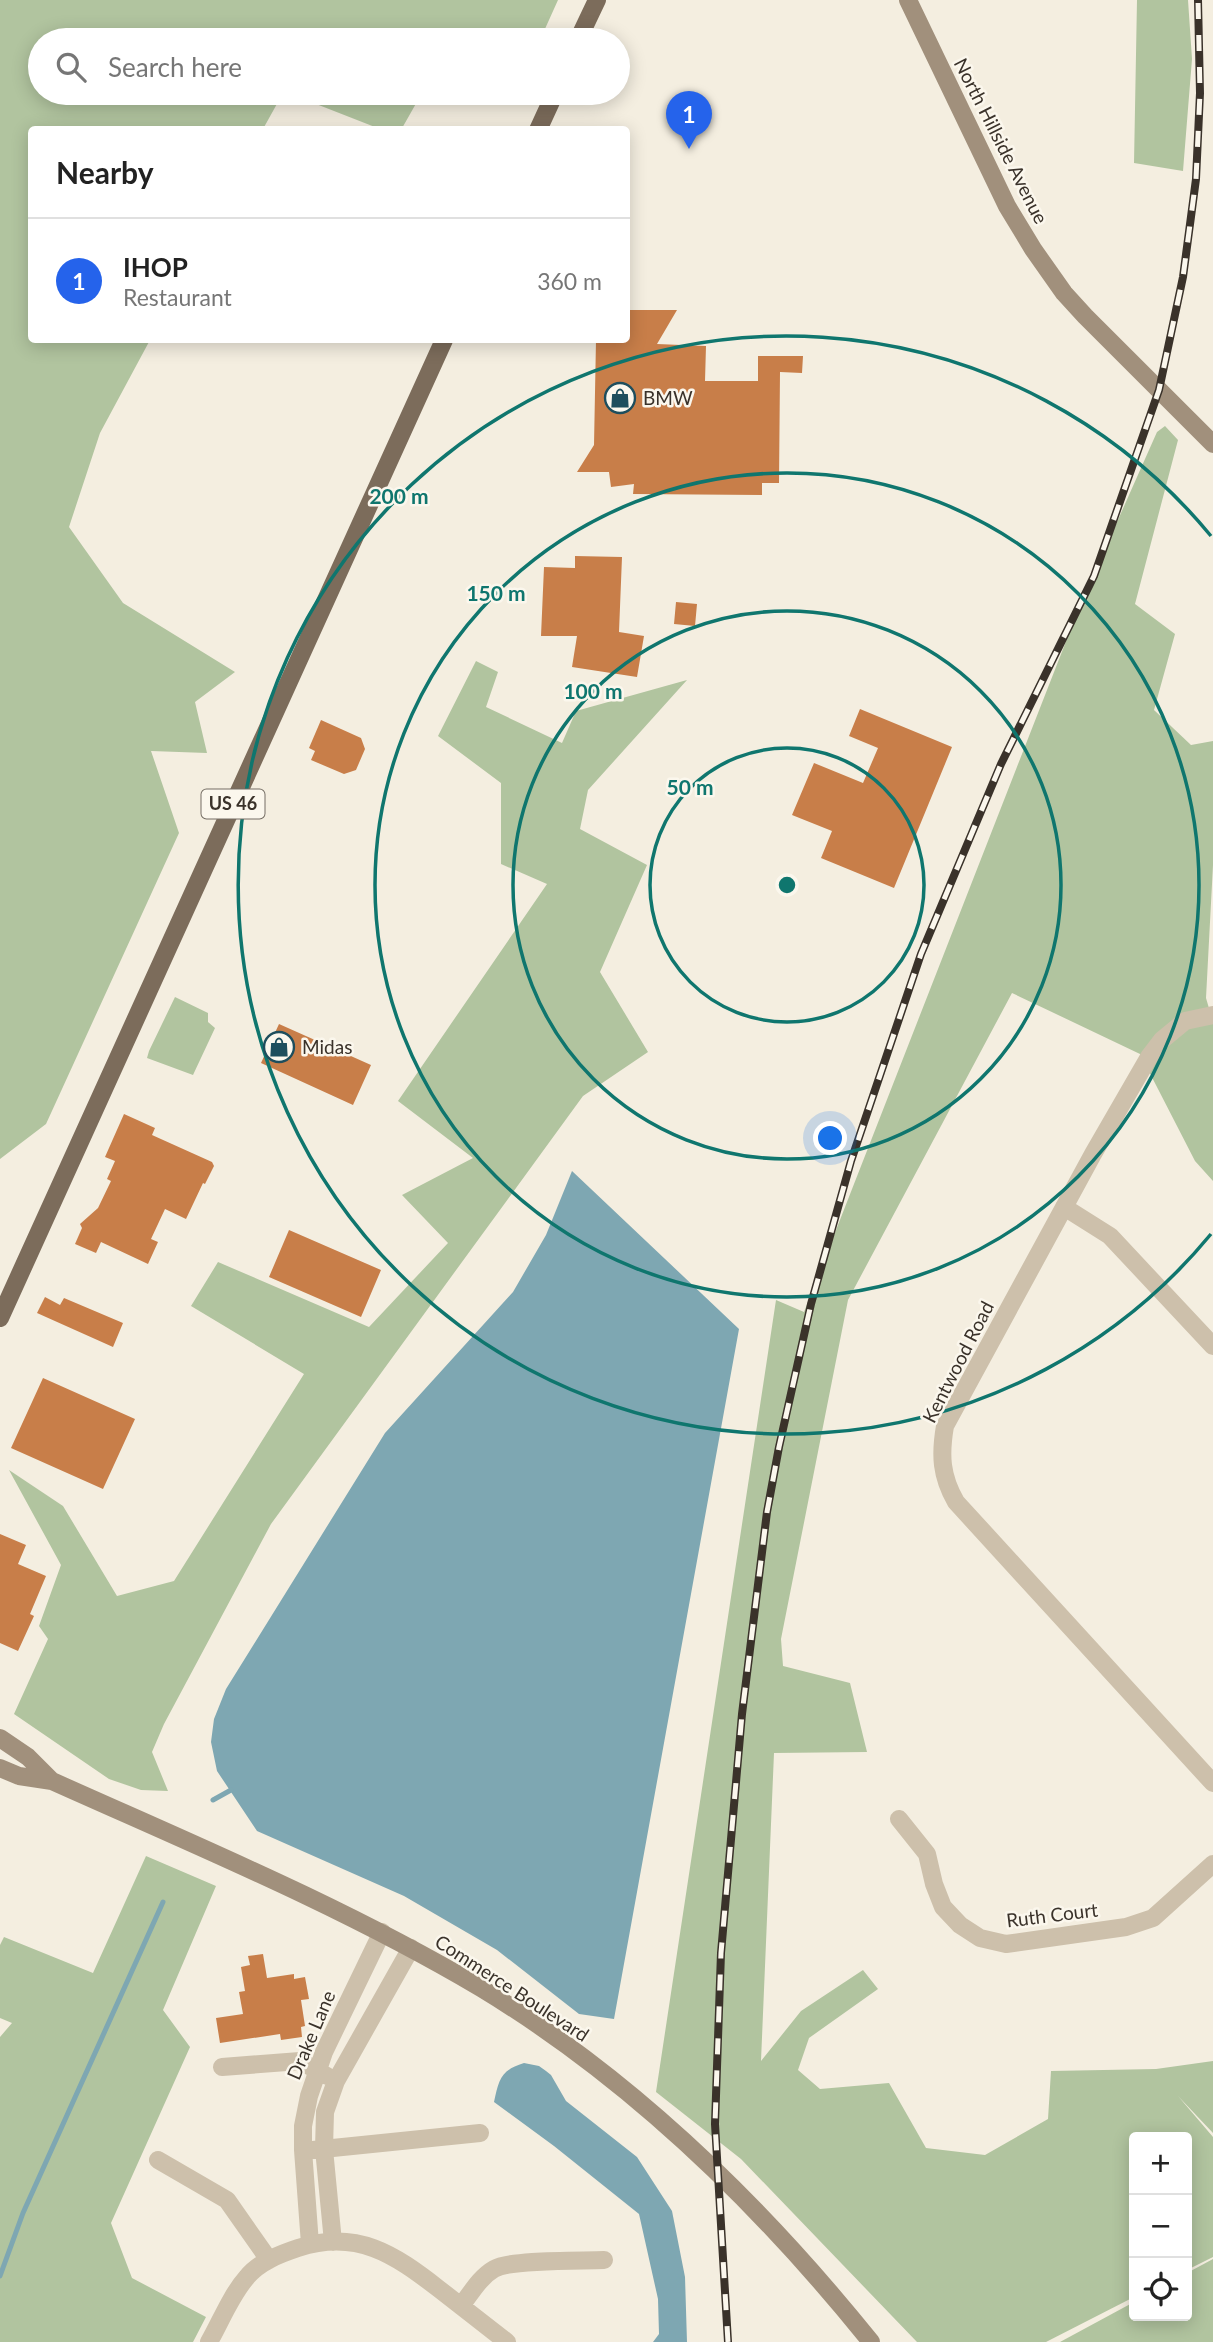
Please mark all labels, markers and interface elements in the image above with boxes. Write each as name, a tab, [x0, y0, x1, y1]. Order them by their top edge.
search box	[28, 28, 630, 105]
icon: search	[52, 48, 90, 86]
text: Search here	[108, 51, 242, 83]
street label: North Hillside Avenue	[950, 54, 1053, 227]
pin: 1	[666, 91, 712, 149]
text: Nearby	[56, 154, 154, 190]
text: IHOP	[123, 251, 188, 283]
text: 1	[72, 267, 86, 295]
text: 360 m	[537, 267, 602, 295]
text: Restaurant	[123, 283, 232, 311]
shop icon: BMW	[603, 381, 637, 415]
place label: BMW	[643, 386, 693, 409]
text: 200 m	[369, 483, 429, 508]
text: 150 m	[466, 580, 526, 605]
text: 100 m	[563, 678, 623, 703]
text: 50 m	[666, 774, 714, 799]
road number: US 46	[202, 790, 264, 818]
centre of rings	[775, 873, 799, 897]
shop icon: Midas	[262, 1030, 296, 1064]
place label: Midas	[302, 1035, 352, 1058]
your location	[813, 1121, 847, 1155]
street label: Kentwood Road	[917, 1297, 998, 1426]
street label: Ruth Court	[1005, 1897, 1099, 1932]
street label: Commerce Boulevard	[431, 1929, 594, 2046]
street label: Drake Lane	[282, 1987, 340, 2083]
map controls	[1129, 2132, 1192, 2321]
button: +	[1129, 2132, 1192, 2195]
button: −	[1129, 2195, 1192, 2258]
button: locate	[1129, 2258, 1192, 2321]

